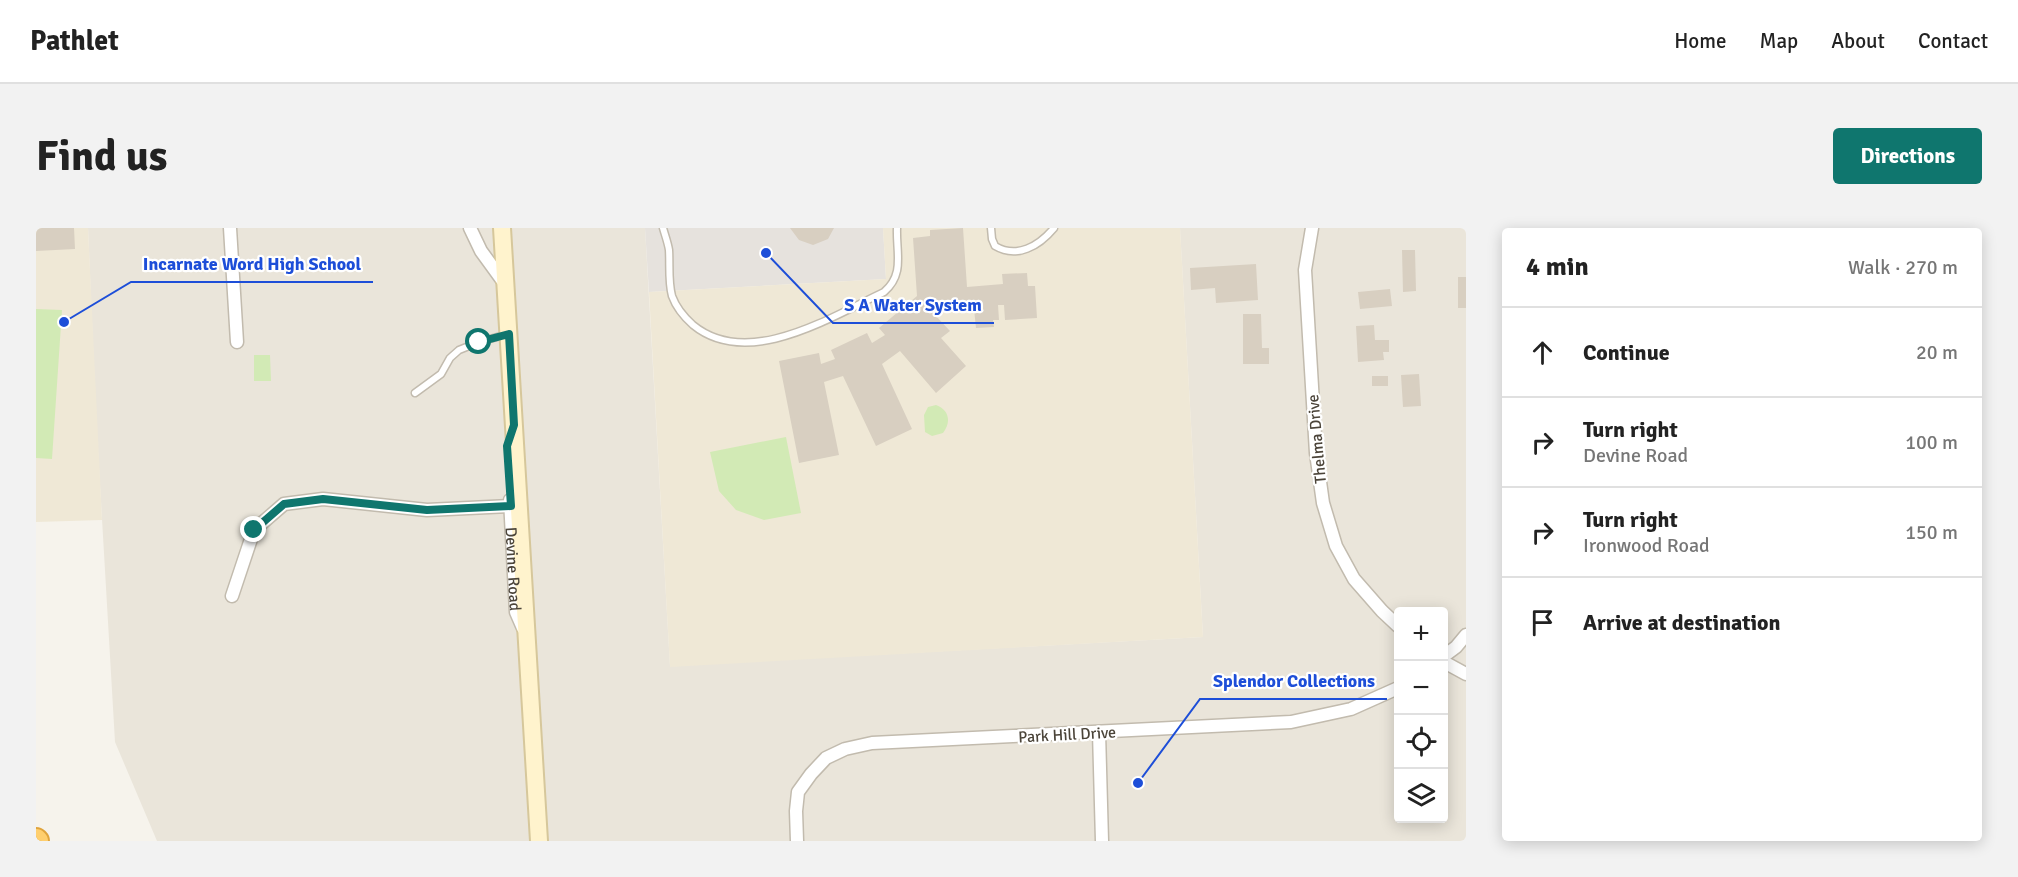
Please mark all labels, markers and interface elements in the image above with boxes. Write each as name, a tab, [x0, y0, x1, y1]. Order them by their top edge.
text: Pathlet	[30, 24, 119, 58]
text: Home	[1674, 28, 1727, 54]
text: Map	[1760, 28, 1798, 54]
text: About	[1831, 28, 1885, 54]
text: Contact	[1918, 28, 1988, 54]
button: Directions	[1833, 128, 1982, 184]
text: Find us	[36, 131, 167, 182]
callout: Incarnate Word High School	[131, 246, 373, 282]
text: 4 min	[1526, 251, 1589, 283]
text: Incarnate Word High School	[143, 253, 362, 275]
text: Walk · 270 m	[1848, 255, 1958, 280]
callout: S A Water System	[833, 287, 994, 323]
text: S A Water System	[844, 294, 982, 316]
route start	[465, 328, 491, 354]
icon: ahead	[1526, 336, 1559, 369]
text: Continue	[1583, 339, 1670, 366]
text: 20 m	[1916, 340, 1958, 365]
street label: Thelma Drive	[1303, 393, 1331, 484]
text: Turn right	[1583, 416, 1678, 443]
icon: right	[1526, 426, 1559, 459]
text: 100 m	[1905, 430, 1958, 455]
text: Devine Road	[1583, 443, 1688, 468]
text: Turn right	[1583, 506, 1678, 533]
route end	[240, 516, 266, 542]
icon: right	[1526, 516, 1559, 549]
text: 150 m	[1905, 520, 1958, 545]
street label: Devine Road	[500, 526, 525, 612]
text: Ironwood Road	[1583, 533, 1710, 558]
icon: arrive	[1526, 606, 1559, 639]
map controls	[1394, 607, 1448, 823]
button: +	[1394, 607, 1448, 661]
text: Arrive at destination	[1583, 609, 1780, 636]
button: −	[1394, 661, 1448, 715]
callout: Splendor Collections	[1200, 663, 1387, 699]
text: Splendor Collections	[1213, 670, 1375, 692]
button: locate	[1394, 715, 1448, 769]
street label: Park Hill Drive	[1018, 722, 1116, 748]
button: layers	[1394, 769, 1448, 823]

